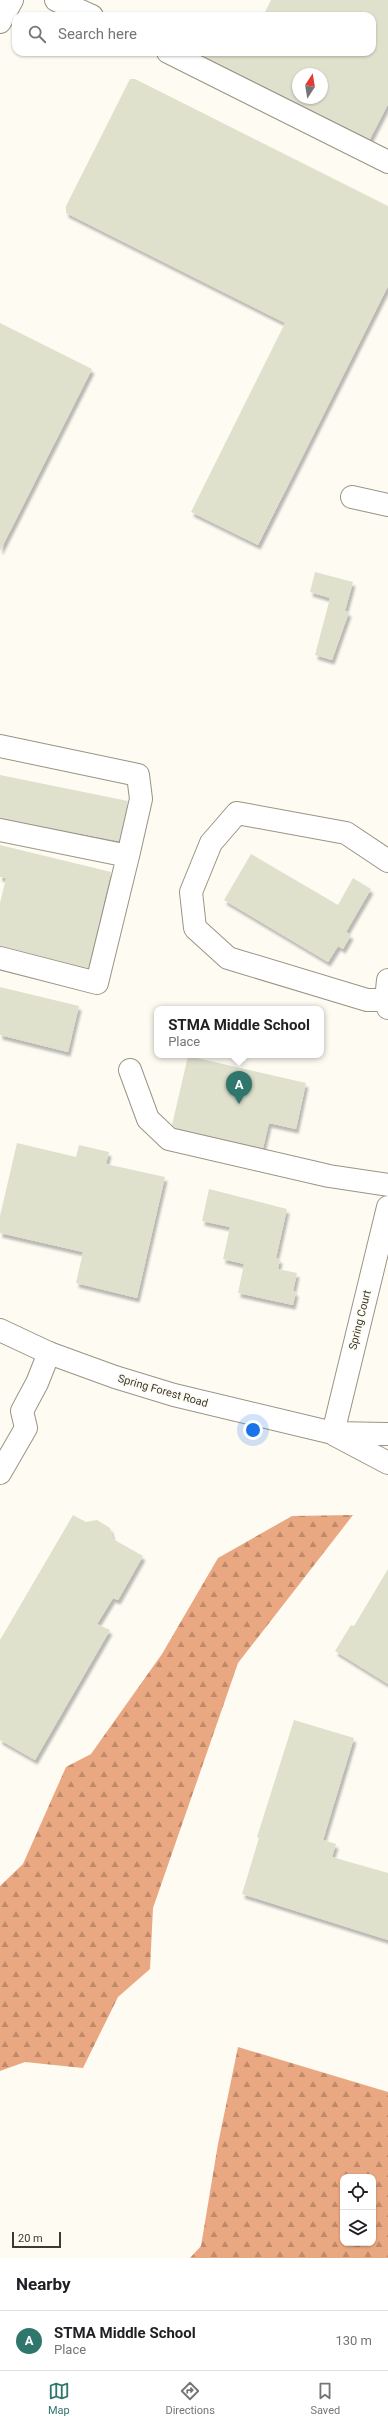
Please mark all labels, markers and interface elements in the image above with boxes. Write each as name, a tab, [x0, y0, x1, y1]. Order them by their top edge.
search box	[12, 12, 376, 56]
icon: search	[26, 23, 48, 45]
text: Search here	[58, 25, 137, 43]
north arrow	[292, 68, 328, 104]
popup	[154, 1006, 324, 1058]
text: STMA Middle School	[168, 1016, 310, 1034]
text: Place	[168, 1034, 200, 1049]
pin: A	[226, 1071, 252, 1104]
street label: Spring Court	[346, 1288, 374, 1351]
street label: Spring Forest Road	[116, 1372, 210, 1410]
your location	[243, 1420, 263, 1440]
map controls	[340, 2174, 376, 2246]
button: locate	[340, 2174, 376, 2210]
button: layers	[340, 2210, 376, 2246]
scale bar	[12, 2230, 61, 2249]
text: 20 m	[18, 2232, 43, 2245]
text: Nearby	[16, 2274, 71, 2294]
text: STMA Middle School	[54, 2324, 196, 2342]
text: A	[25, 2333, 33, 2348]
text: 130 m	[335, 2333, 372, 2348]
text: Place	[54, 2342, 86, 2357]
tab: Map	[48, 2380, 70, 2417]
tab: Directions	[165, 2380, 215, 2417]
tab: Saved	[310, 2380, 340, 2417]

